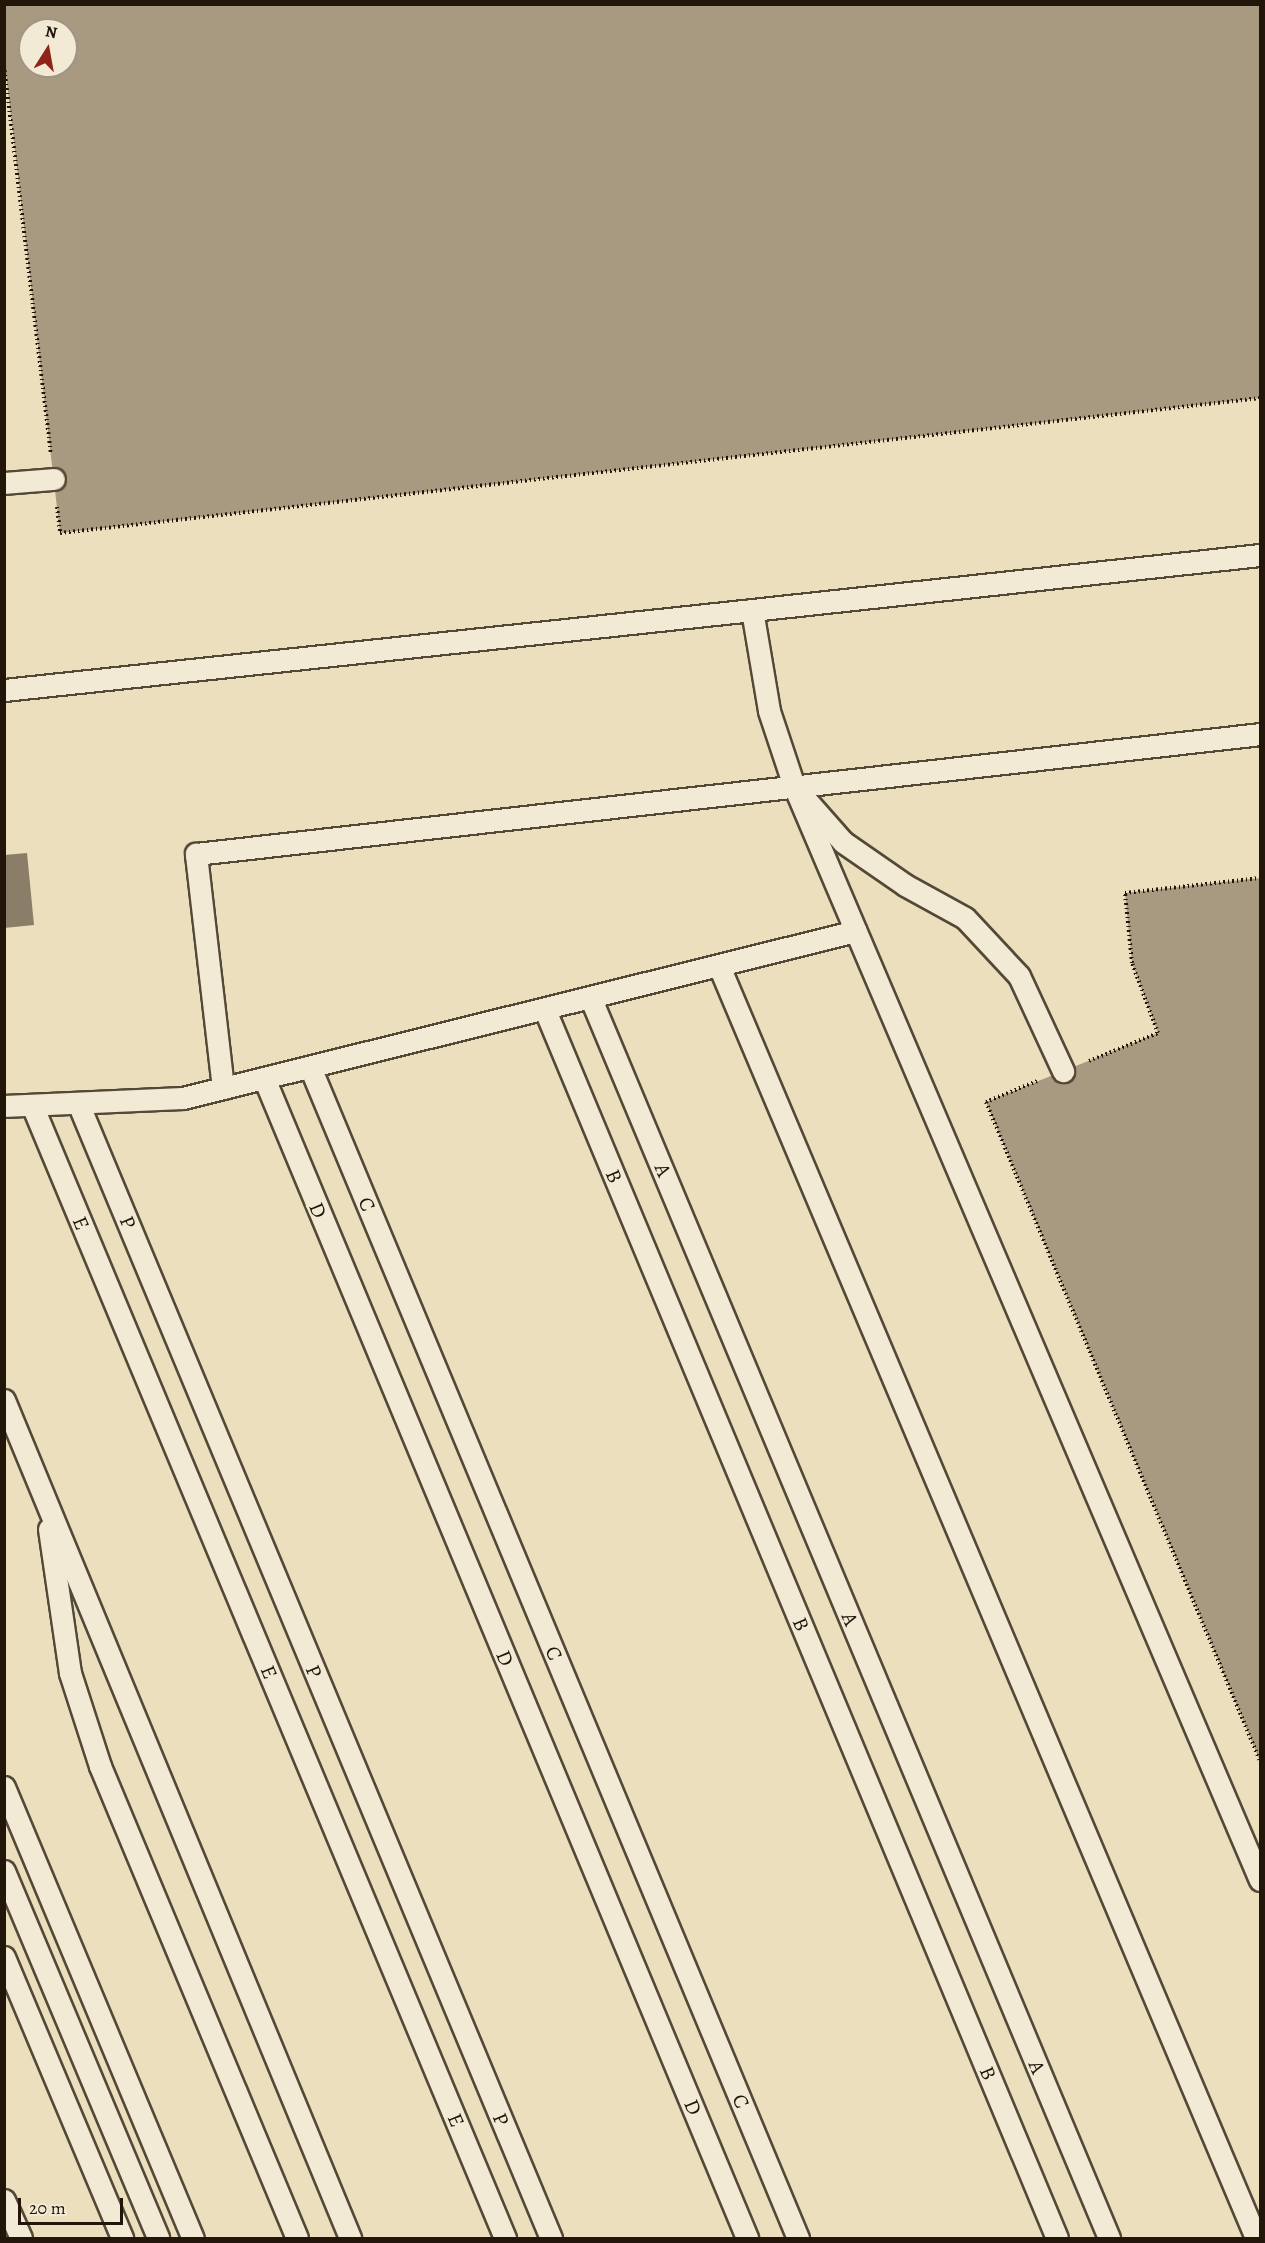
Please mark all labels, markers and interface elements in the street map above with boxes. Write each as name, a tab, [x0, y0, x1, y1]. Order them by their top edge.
north arrow	[18, 18, 78, 78]
text: N	[43, 20, 59, 44]
street label: A	[649, 1159, 677, 1181]
street label: B	[600, 1165, 628, 1187]
street label: C	[353, 1193, 381, 1215]
street label: D	[304, 1198, 332, 1222]
street label: E	[67, 1212, 95, 1234]
street label: P	[114, 1212, 142, 1232]
street label: A	[836, 1608, 864, 1630]
street label: B	[787, 1613, 815, 1635]
street label: C	[540, 1642, 568, 1664]
street label: D	[491, 1646, 519, 1670]
street label: E	[255, 1661, 283, 1683]
street label: P	[300, 1661, 328, 1681]
street label: A	[1023, 2056, 1051, 2078]
street label: B	[974, 2062, 1002, 2084]
street label: C	[727, 2090, 755, 2112]
street label: D	[679, 2095, 707, 2119]
street label: E	[442, 2109, 470, 2131]
street label: P	[487, 2109, 515, 2129]
scale bar	[21, 2186, 126, 2224]
text: 20 m	[29, 2196, 66, 2220]

